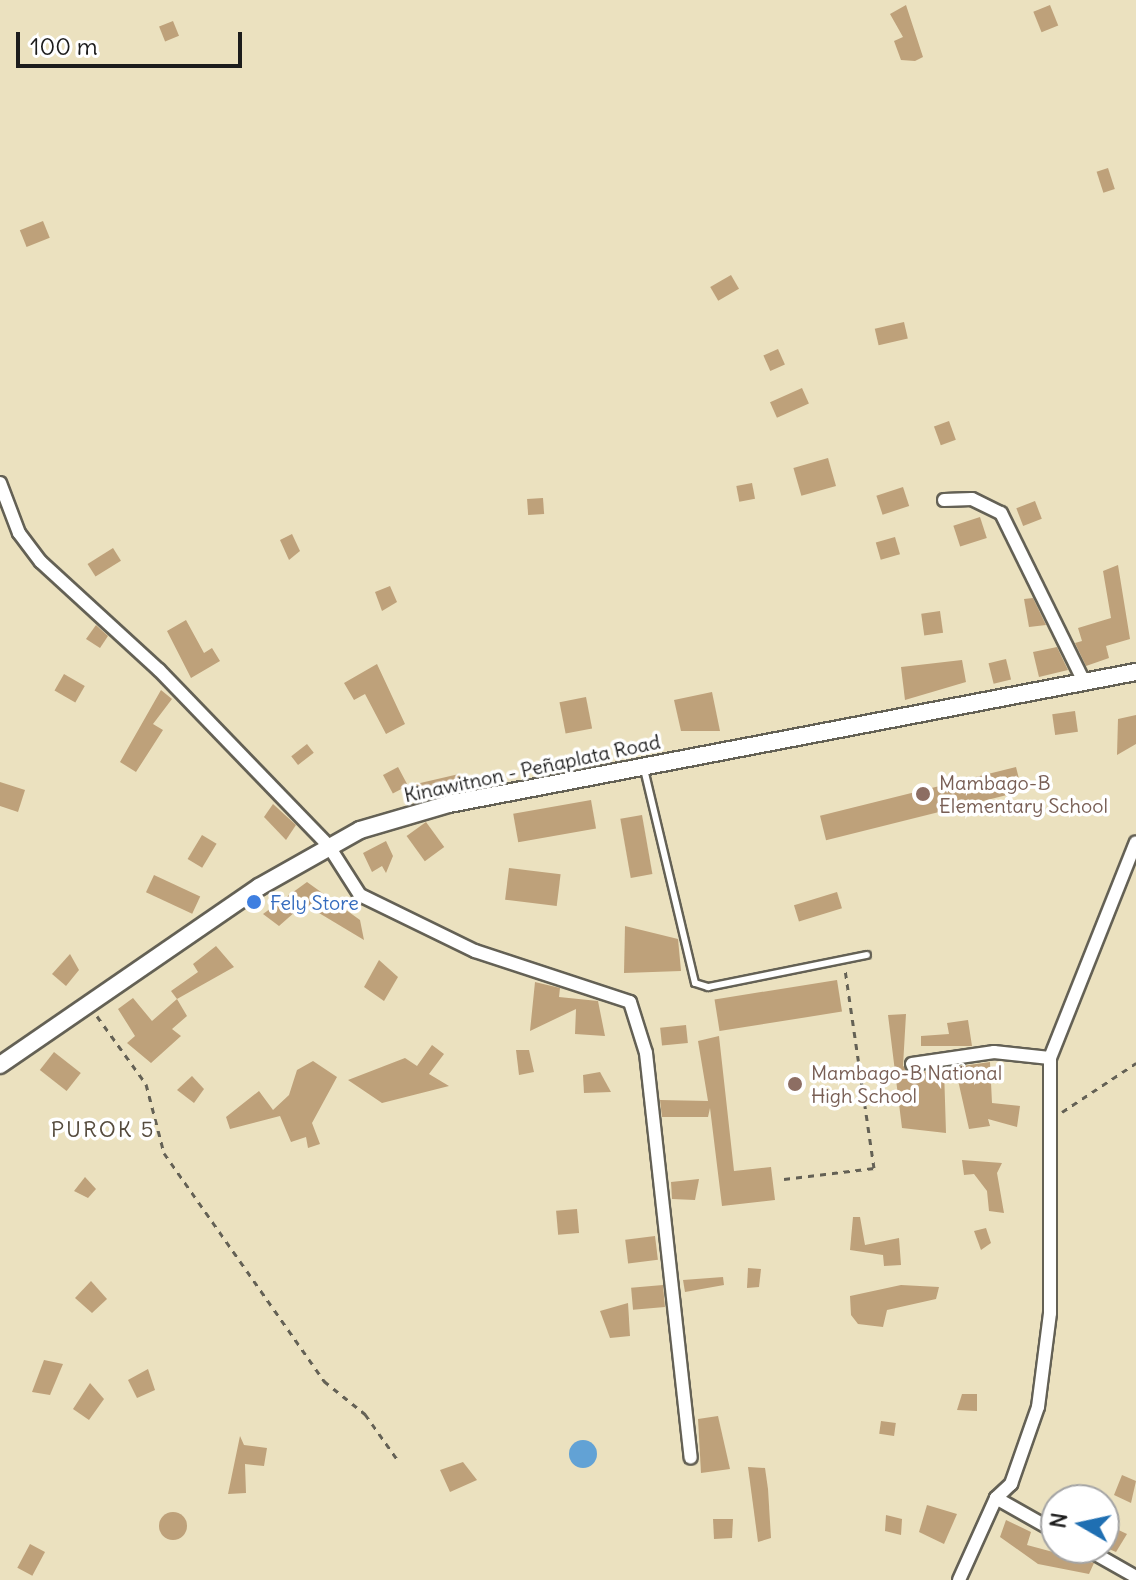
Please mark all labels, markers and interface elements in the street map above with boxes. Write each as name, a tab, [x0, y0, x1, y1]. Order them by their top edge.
scale bar	[20, 16, 246, 66]
text: 100 m	[30, 31, 98, 61]
street label: Kinawitnon - Peñaplata Road	[402, 729, 662, 807]
place label: Mambago-B Elementary School	[939, 770, 1108, 817]
marker: Mambago-B Elementary School	[914, 785, 932, 803]
place label: Fely Store	[270, 890, 359, 914]
marker: Fely Store	[245, 893, 263, 911]
place label: Mambago-B National High School	[811, 1060, 1002, 1107]
marker: Mambago-B National High School	[786, 1075, 804, 1093]
district label: PUROK 5	[51, 1117, 155, 1143]
north arrow	[1040, 1484, 1120, 1564]
text: N	[1043, 1511, 1073, 1530]

